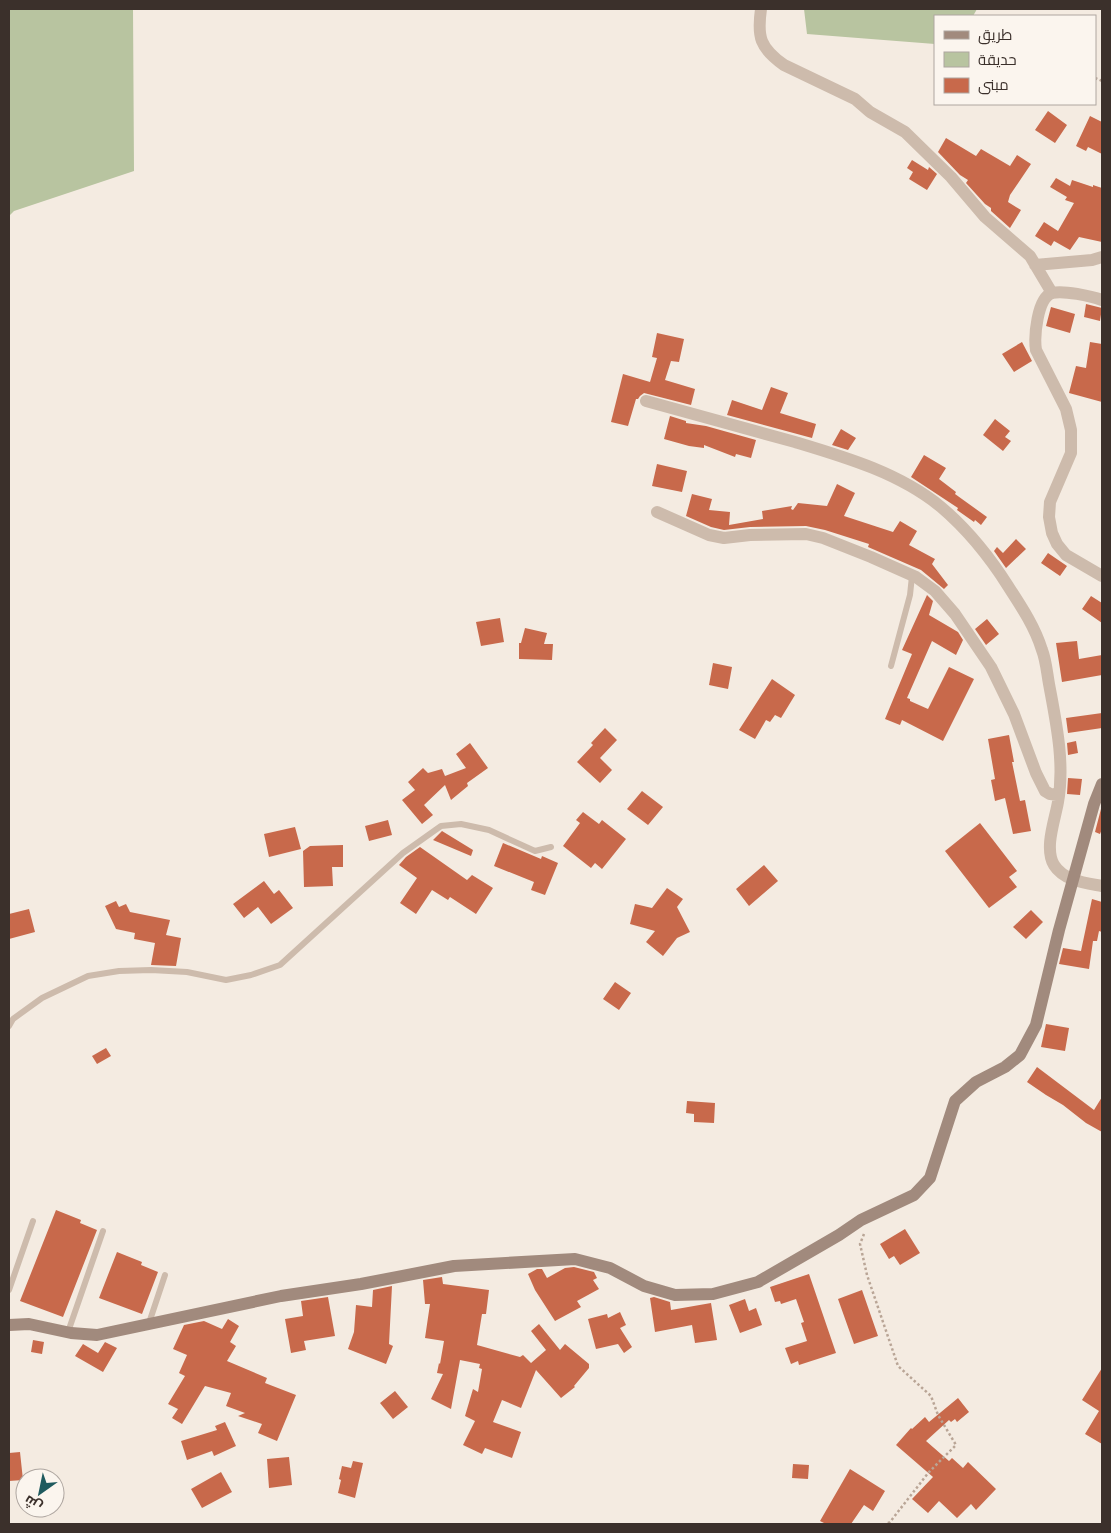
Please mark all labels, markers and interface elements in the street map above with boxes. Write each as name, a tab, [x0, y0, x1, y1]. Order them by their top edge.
legend	[934, 15, 1096, 105]
text: طريق	[978, 26, 1012, 45]
text: حديقة	[978, 51, 1017, 69]
text: مبنى	[978, 76, 1009, 95]
north arrow	[15, 1468, 65, 1518]
text: ش	[21, 1491, 45, 1516]

